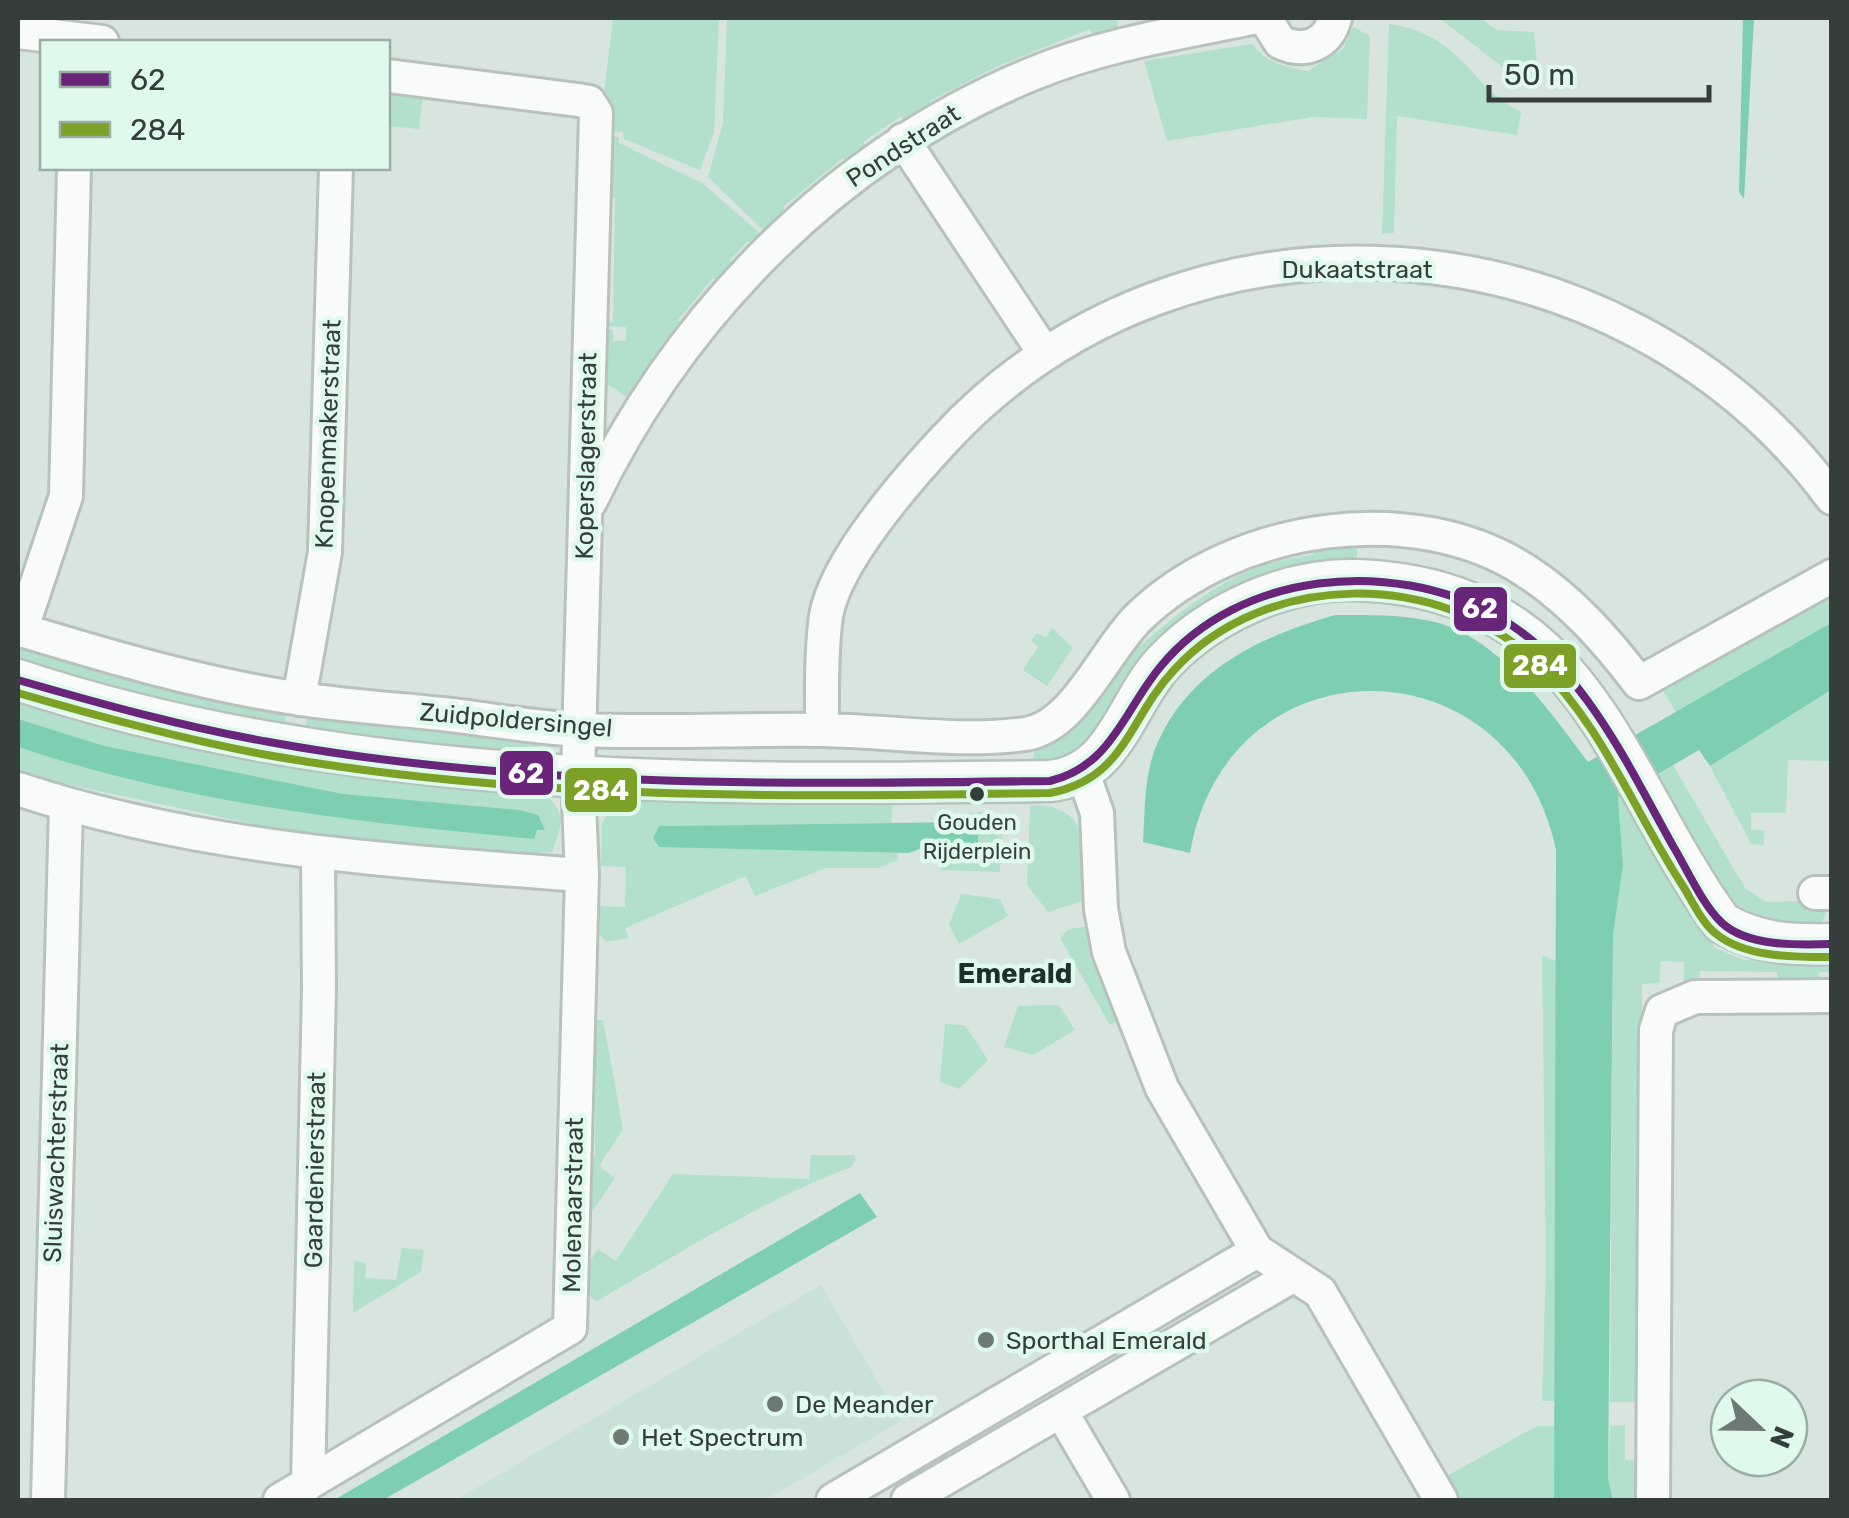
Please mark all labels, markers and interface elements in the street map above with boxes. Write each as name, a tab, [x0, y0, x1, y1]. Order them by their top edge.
legend	[40, 40, 390, 170]
scale bar	[1489, 40, 1709, 102]
text: 50 m	[1504, 57, 1575, 93]
text: 62	[130, 62, 166, 98]
street label: Pondstraat	[841, 99, 965, 193]
text: 284	[130, 112, 185, 148]
street label: Dukaatstraat	[1281, 255, 1433, 284]
street label: Knopenmakerstraat	[310, 319, 347, 549]
street label: Koperslagerstraat	[570, 352, 602, 560]
line badge: 62	[1452, 585, 1509, 633]
text: 62	[1462, 592, 1498, 625]
line badge: 284	[1502, 642, 1578, 690]
text: 284	[1512, 649, 1568, 682]
street label: Zuidpoldersingel	[418, 697, 614, 743]
line badge: 62	[498, 749, 555, 797]
text: 62	[508, 757, 544, 790]
line badge: 284	[563, 766, 639, 814]
text: 284	[573, 774, 629, 807]
marker: Gouden Rijderplein	[967, 784, 987, 804]
place label: Gouden Rijderplein	[923, 809, 1031, 865]
district label: Emerald	[958, 957, 1072, 990]
street label: Sluiswachterstraat	[38, 1042, 74, 1263]
street label: Gaardenierstraat	[299, 1071, 331, 1268]
street label: Molenaarstraat	[557, 1117, 589, 1293]
place label: Sporthal Emerald	[1006, 1326, 1207, 1355]
marker: Sporthal Emerald	[975, 1329, 997, 1351]
north arrow	[1709, 1378, 1809, 1478]
place label: De Meander	[795, 1390, 934, 1419]
marker: De Meander	[764, 1393, 786, 1415]
text: N	[1763, 1422, 1801, 1453]
place label: Het Spectrum	[641, 1423, 803, 1452]
marker: Het Spectrum	[610, 1426, 632, 1448]

